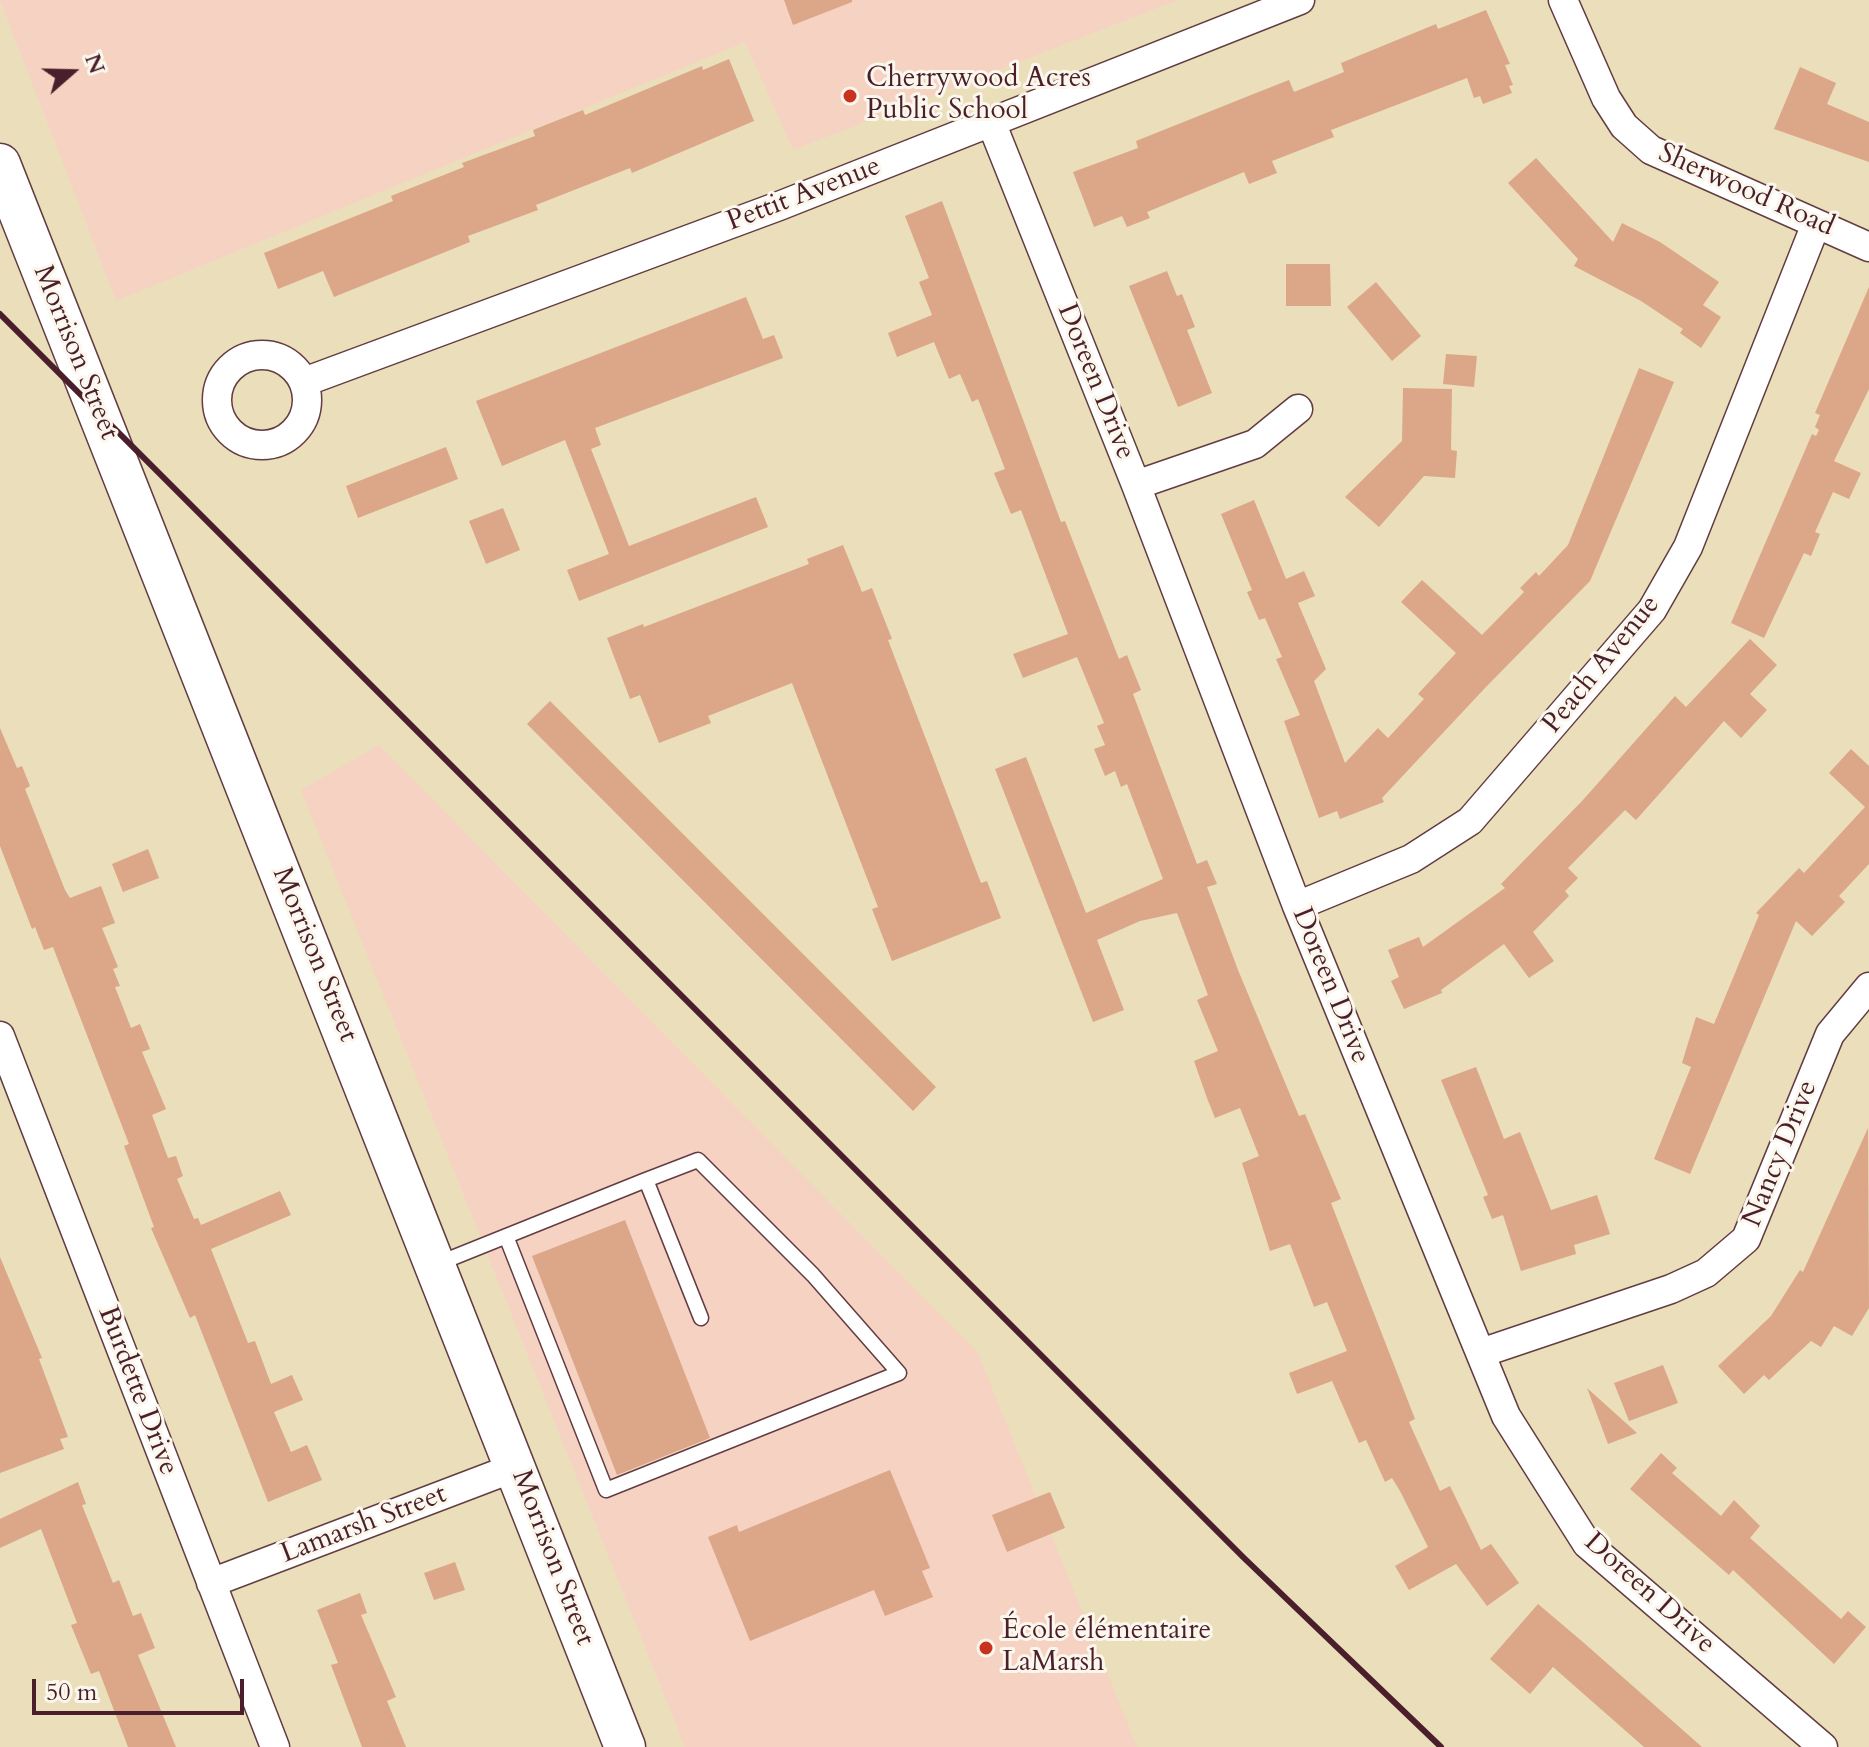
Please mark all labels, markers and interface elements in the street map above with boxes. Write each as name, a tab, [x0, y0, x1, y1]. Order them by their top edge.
north arrow	[32, 32, 112, 112]
text: N	[77, 50, 112, 78]
place label: Cherrywood Acres Public School	[866, 63, 1091, 129]
marker: Cherrywood Acres Public School	[841, 87, 859, 105]
street label: Sherwood Road	[1653, 137, 1839, 245]
street label: Pettit Avenue	[722, 150, 886, 240]
street label: Morrison Street	[25, 261, 125, 445]
street label: Doreen Drive	[1049, 299, 1141, 465]
street label: Peach Avenue	[1536, 589, 1668, 741]
street label: Morrison Street	[264, 863, 364, 1047]
street label: Doreen Drive	[1284, 903, 1376, 1069]
street label: Nancy Drive	[1736, 1076, 1826, 1232]
street label: Burdette Drive	[89, 1302, 185, 1480]
street label: Morrison Street	[503, 1466, 601, 1650]
street label: Lamarsh Street	[276, 1478, 452, 1572]
street label: Doreen Drive	[1577, 1526, 1721, 1662]
place label: École élémentaire LaMarsh	[1002, 1615, 1211, 1681]
marker: École élémentaire LaMarsh	[977, 1639, 995, 1657]
scale bar	[36, 1663, 248, 1713]
text: 50 m	[46, 1676, 97, 1709]

